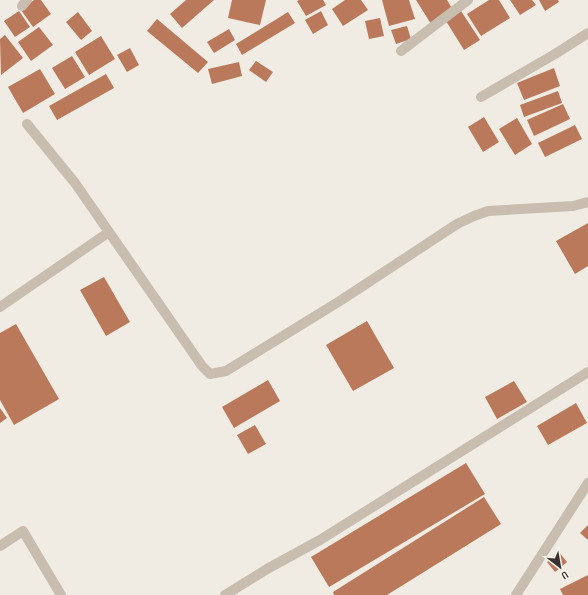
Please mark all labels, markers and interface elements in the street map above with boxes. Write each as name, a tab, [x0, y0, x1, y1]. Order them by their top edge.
north arrow	[540, 547, 580, 587]
text: U	[559, 568, 571, 582]

